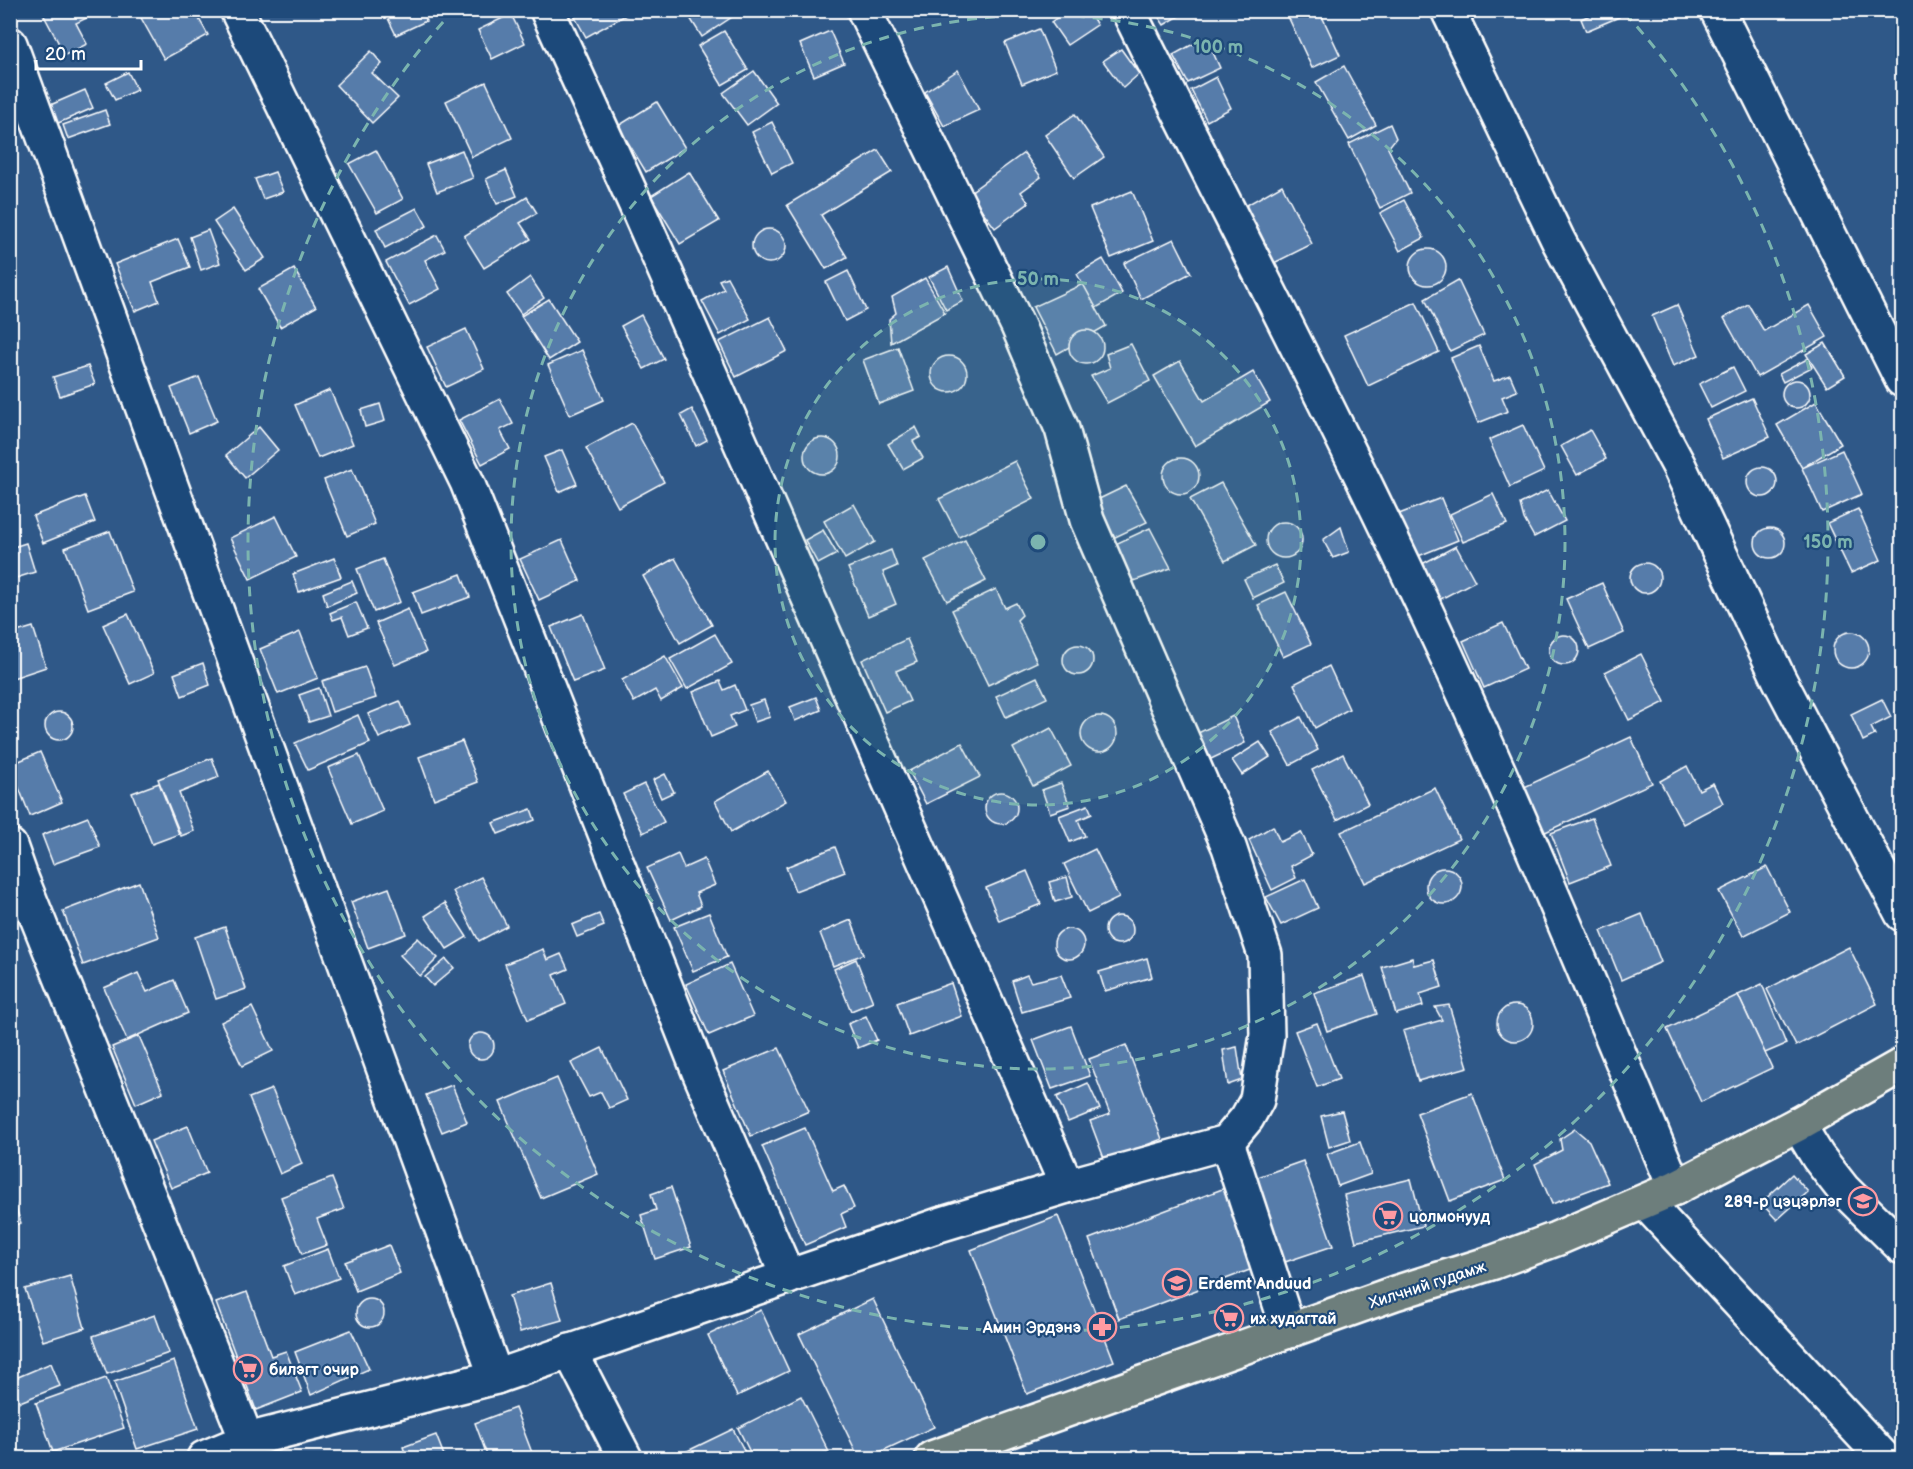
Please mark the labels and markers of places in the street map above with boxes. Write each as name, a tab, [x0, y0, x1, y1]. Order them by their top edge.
centre of rings	[1028, 532, 1048, 552]
school or university icon: 289-р цэцэрлэг	[1847, 1185, 1879, 1217]
place label: 289-р цэцэрлэг	[1724, 1193, 1843, 1212]
supermarket icon: цолмонууд	[1372, 1200, 1404, 1232]
place label: цолмонууд	[1409, 1208, 1490, 1227]
school or university icon: Erdemt Anduud	[1161, 1267, 1193, 1299]
place label: Erdemt Anduud	[1198, 1275, 1311, 1294]
supermarket icon: их худагтай	[1213, 1302, 1245, 1334]
place label: их худагтай	[1250, 1310, 1336, 1329]
pharmacy icon: Амин Эрдэнэ	[1086, 1311, 1118, 1343]
place label: Амин Эрдэнэ	[982, 1319, 1081, 1338]
supermarket icon: билэгт очир	[232, 1353, 264, 1385]
place label: билэгт очир	[269, 1361, 359, 1380]

